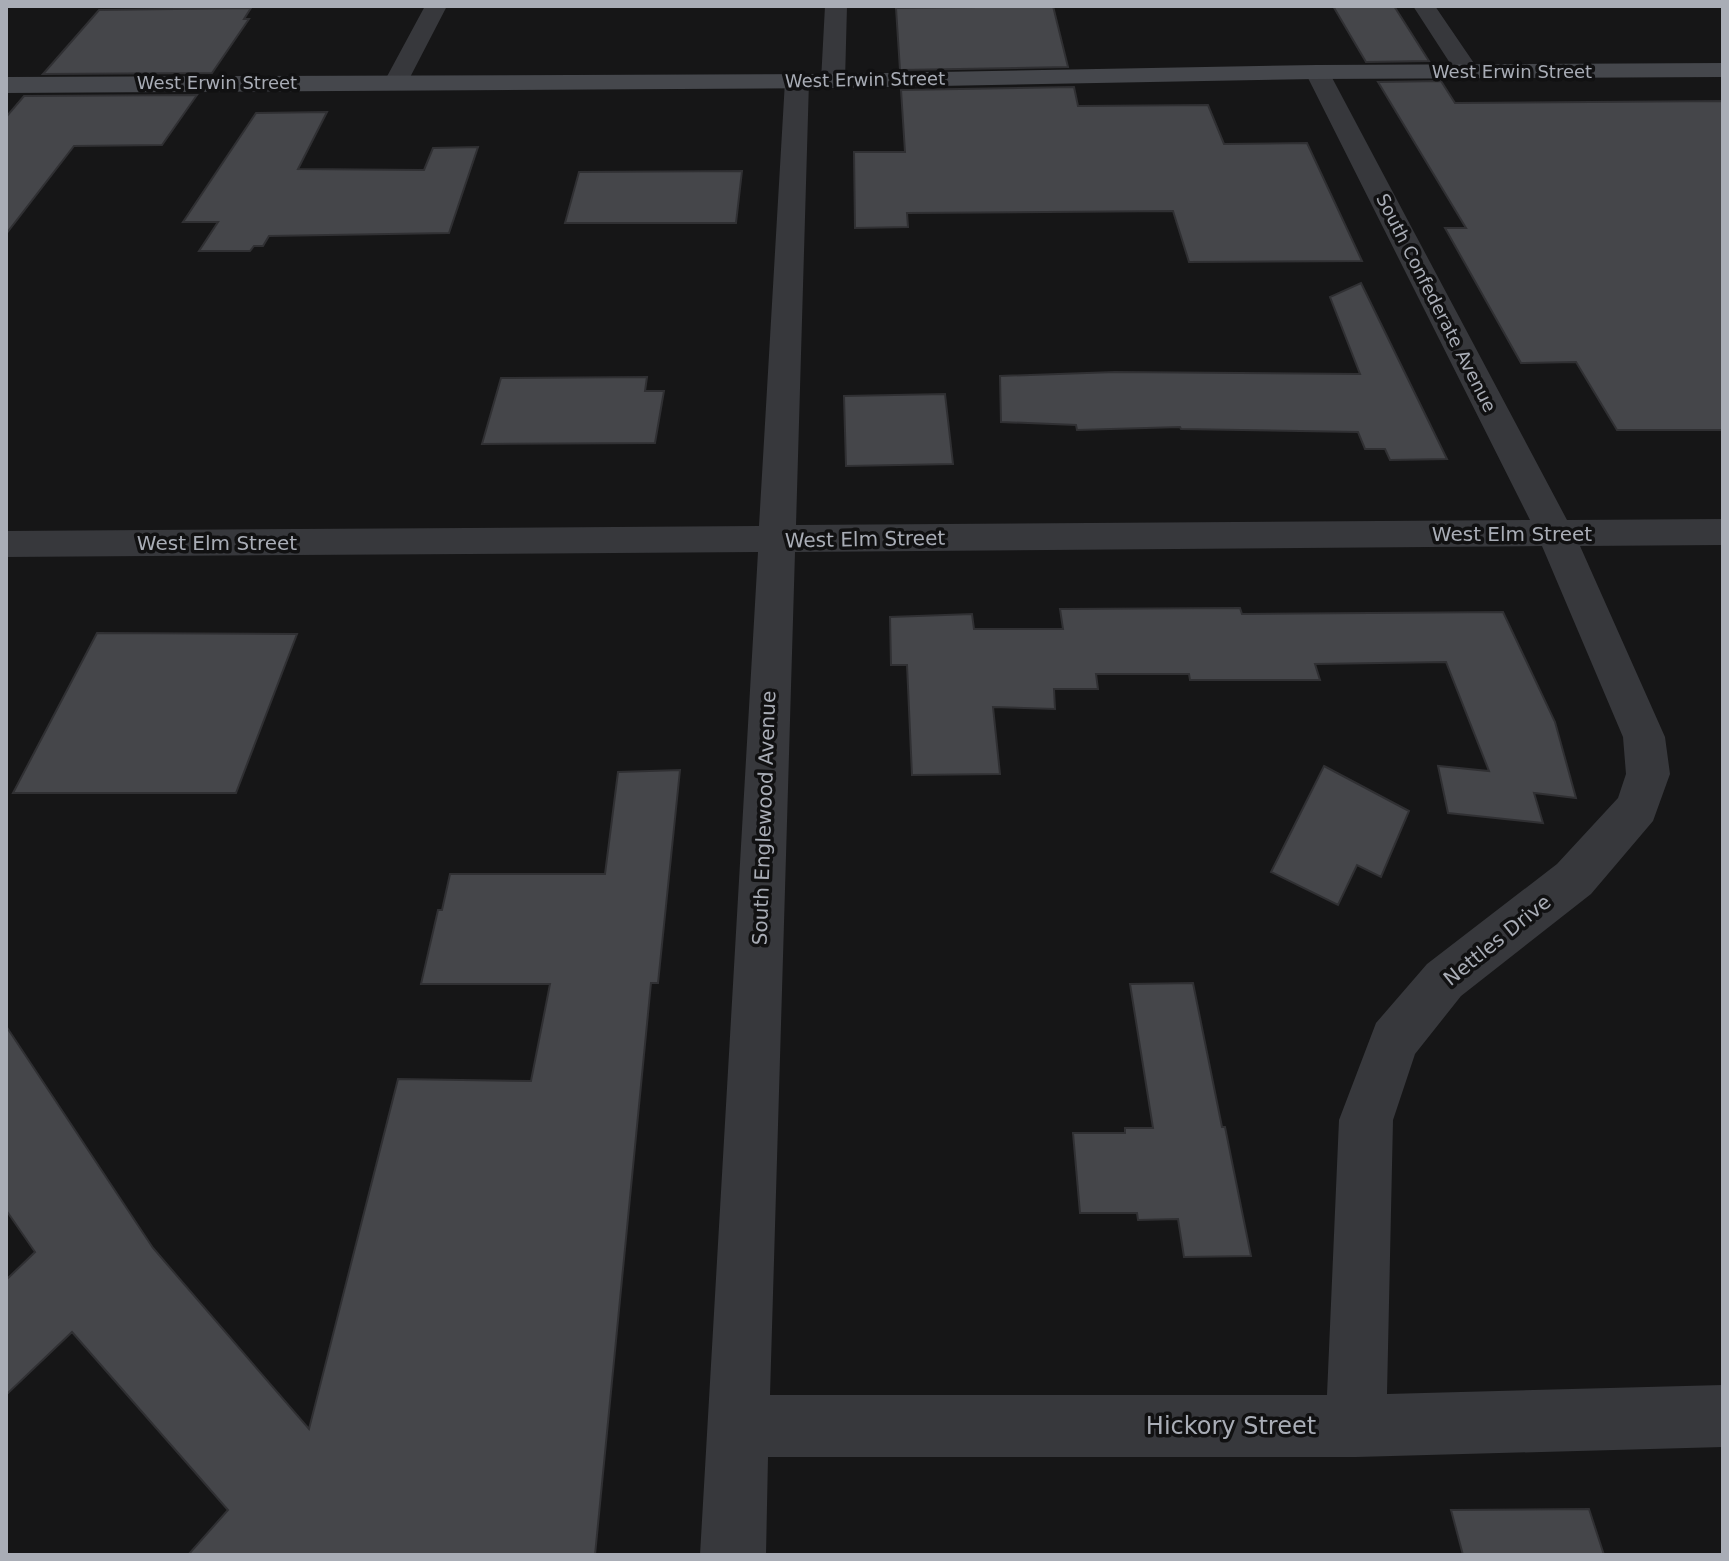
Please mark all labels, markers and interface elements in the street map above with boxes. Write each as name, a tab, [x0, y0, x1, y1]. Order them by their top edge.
street label: West Erwin Street	[1432, 61, 1592, 82]
street label: West Erwin Street	[785, 68, 945, 91]
street label: West Erwin Street	[137, 72, 297, 93]
street label: South Confederate Avenue	[1372, 190, 1501, 415]
street label: West Elm Street	[1432, 522, 1592, 546]
street label: West Elm Street	[785, 526, 946, 552]
street label: West Elm Street	[137, 531, 297, 555]
street label: South Englewood Avenue	[748, 690, 780, 946]
street label: Nettles Drive	[1439, 889, 1555, 991]
street label: Hickory Street	[1146, 1412, 1316, 1440]

